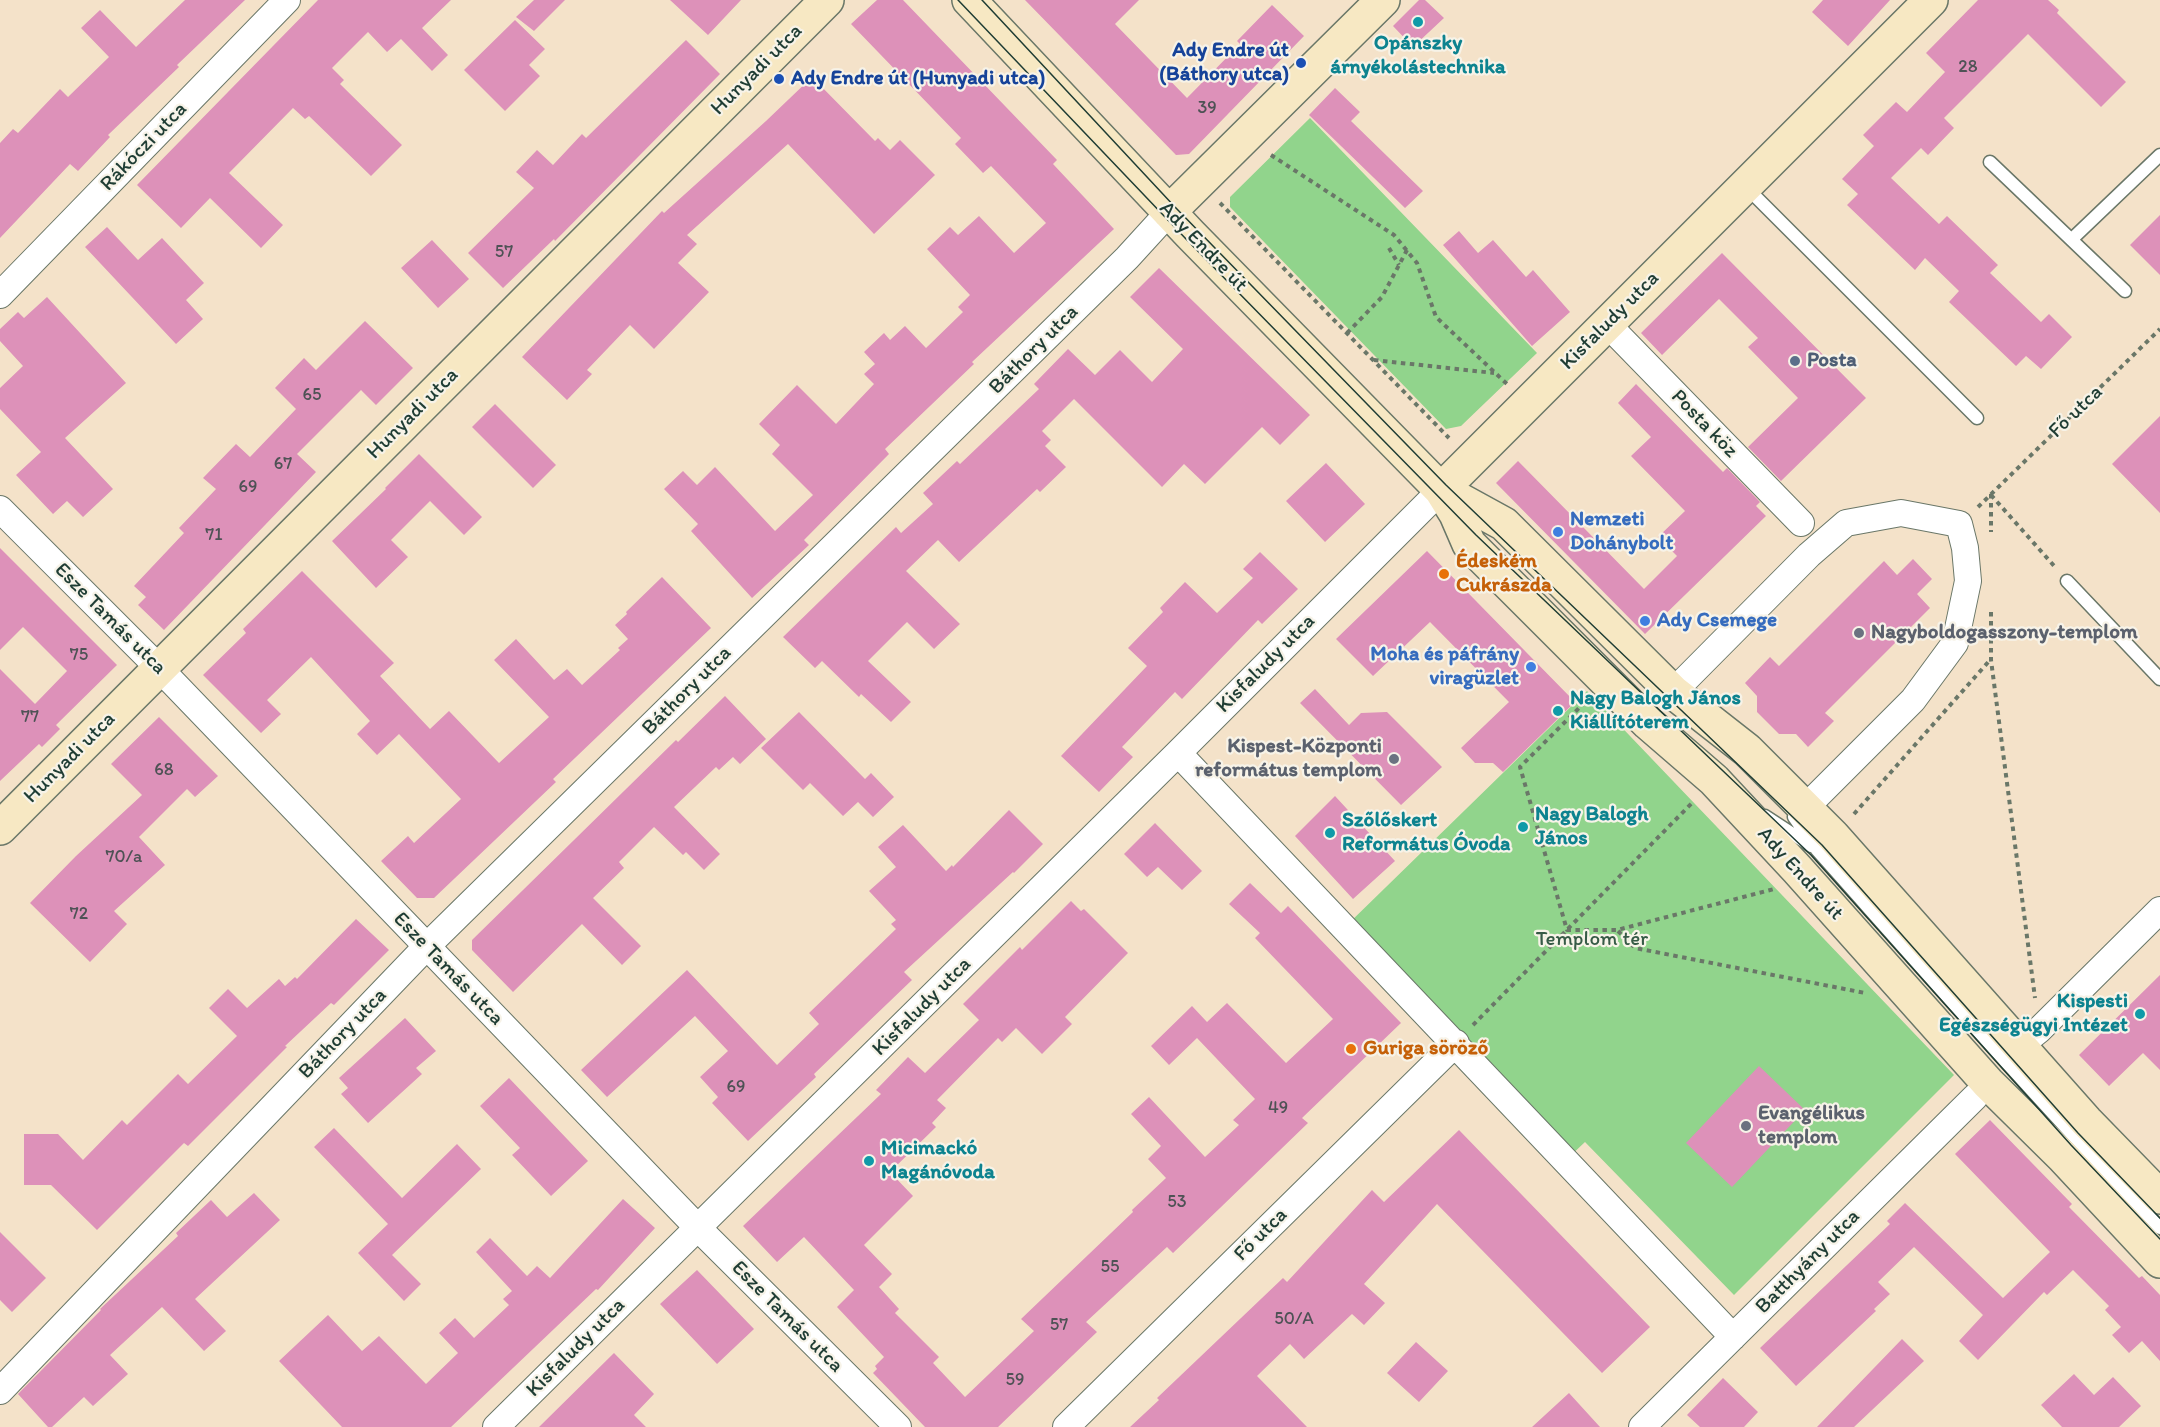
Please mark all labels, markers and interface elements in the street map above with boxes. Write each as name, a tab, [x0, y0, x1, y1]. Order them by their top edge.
marker: Opánszky árnyékolástechnika	[1411, 15, 1425, 29]
street label: Hunyadi utca	[706, 19, 808, 121]
place label: Opánszky árnyékolástechnika	[1330, 31, 1506, 81]
place label: Ady Endre út (Báthory utca)	[1159, 38, 1289, 88]
marker: Ady Endre út (Báthory utca)	[1294, 56, 1308, 70]
house number: 28	[1958, 56, 1978, 78]
place label: Ady Endre út (Hunyadi utca)	[791, 66, 1045, 92]
marker: Ady Endre út (Hunyadi utca)	[772, 72, 786, 86]
street label: Rákóczi utca	[95, 97, 193, 197]
house number: 39	[1197, 97, 1217, 119]
street label: Ady Endre út	[1153, 196, 1253, 298]
house number: 57	[495, 241, 513, 263]
street label: Kisfaludy utca	[1555, 266, 1665, 376]
street label: Báthory utca	[984, 300, 1084, 400]
place label: Posta	[1807, 348, 1857, 374]
marker: Posta	[1788, 354, 1802, 368]
street label: Hunyadi utca	[362, 363, 464, 465]
street label: Fő utca	[2044, 380, 2108, 444]
house number: 65	[303, 384, 321, 406]
street label: Posta köz	[1665, 384, 1743, 464]
house number: 67	[274, 453, 292, 475]
house number: 69	[239, 476, 257, 498]
place label: Nemzeti Dohánybolt	[1570, 507, 1673, 557]
house number: 71	[205, 524, 223, 546]
marker: Nemzeti Dohánybolt	[1551, 525, 1565, 539]
place label: Édeském Cukrászda	[1456, 549, 1552, 599]
street label: Esze Tamás utca	[49, 558, 171, 680]
marker: Édeském Cukrászda	[1437, 567, 1451, 581]
place label: Ady Csemege	[1657, 608, 1777, 634]
street label: Kisfaludy utca	[1211, 609, 1321, 719]
marker: Ady Csemege	[1638, 614, 1652, 628]
place label: Nagyboldogasszony-templom	[1871, 620, 2138, 646]
marker: Nagyboldogasszony-templom	[1852, 626, 1866, 640]
street label: Báthory utca	[637, 641, 737, 741]
place label: Moha és páfrány viragüzlet	[1370, 642, 1519, 692]
house number: 75	[70, 644, 88, 666]
marker: Moha és páfrány viragüzlet	[1524, 660, 1538, 674]
place label: Nagy Balogh János Kiállítóterem	[1570, 686, 1741, 736]
marker: Nagy Balogh János Kiállítóterem	[1551, 704, 1565, 718]
house number: 77	[21, 706, 39, 728]
street label: Hunyadi utca	[19, 707, 121, 809]
place label: Kispest-Központi református templom	[1195, 734, 1382, 784]
marker: Kispest-Központi református templom	[1387, 752, 1401, 766]
house number: 68	[154, 759, 174, 781]
place label: Nagy Balogh János	[1535, 802, 1648, 852]
place label: Szőlőskert Református Óvoda	[1342, 808, 1510, 858]
marker: Nagy Balogh János	[1516, 820, 1530, 834]
street label: Ady Endre út	[1752, 822, 1848, 926]
marker: Szőlőskert Református Óvoda	[1323, 826, 1337, 840]
house number: 70/a	[106, 846, 142, 868]
house number: 72	[70, 903, 88, 925]
street label: Esze Tamás utca	[388, 907, 508, 1031]
park label: Templom tér	[1536, 927, 1648, 953]
street label: Kisfaludy utca	[867, 952, 977, 1062]
street label: Báthory utca	[294, 983, 392, 1085]
place label: Kispesti Egészségügyi Intézet	[1939, 989, 2128, 1039]
marker: Kispesti Egészségügyi Intézet	[2133, 1007, 2147, 1021]
place label: Guriga söröző	[1363, 1036, 1488, 1062]
marker: Guriga söröző	[1344, 1042, 1358, 1056]
house number: 69	[727, 1076, 745, 1098]
house number: 49	[1268, 1097, 1288, 1119]
place label: Evangélikus templom	[1758, 1101, 1865, 1151]
marker: Evangélikus templom	[1739, 1119, 1753, 1133]
place label: Micimackó Magánóvoda	[881, 1136, 995, 1186]
marker: Micimackó Magánóvoda	[862, 1154, 876, 1168]
house number: 53	[1167, 1191, 1187, 1213]
street label: Fő utca	[1229, 1203, 1293, 1267]
street label: Batthyány utca	[1751, 1205, 1865, 1319]
street label: Esze Tamás utca	[726, 1256, 848, 1378]
house number: 55	[1101, 1256, 1119, 1278]
street label: Kisfaludy utca	[521, 1293, 631, 1403]
house number: 50/A	[1274, 1308, 1314, 1330]
house number: 57	[1050, 1314, 1068, 1336]
house number: 59	[1006, 1369, 1024, 1391]

